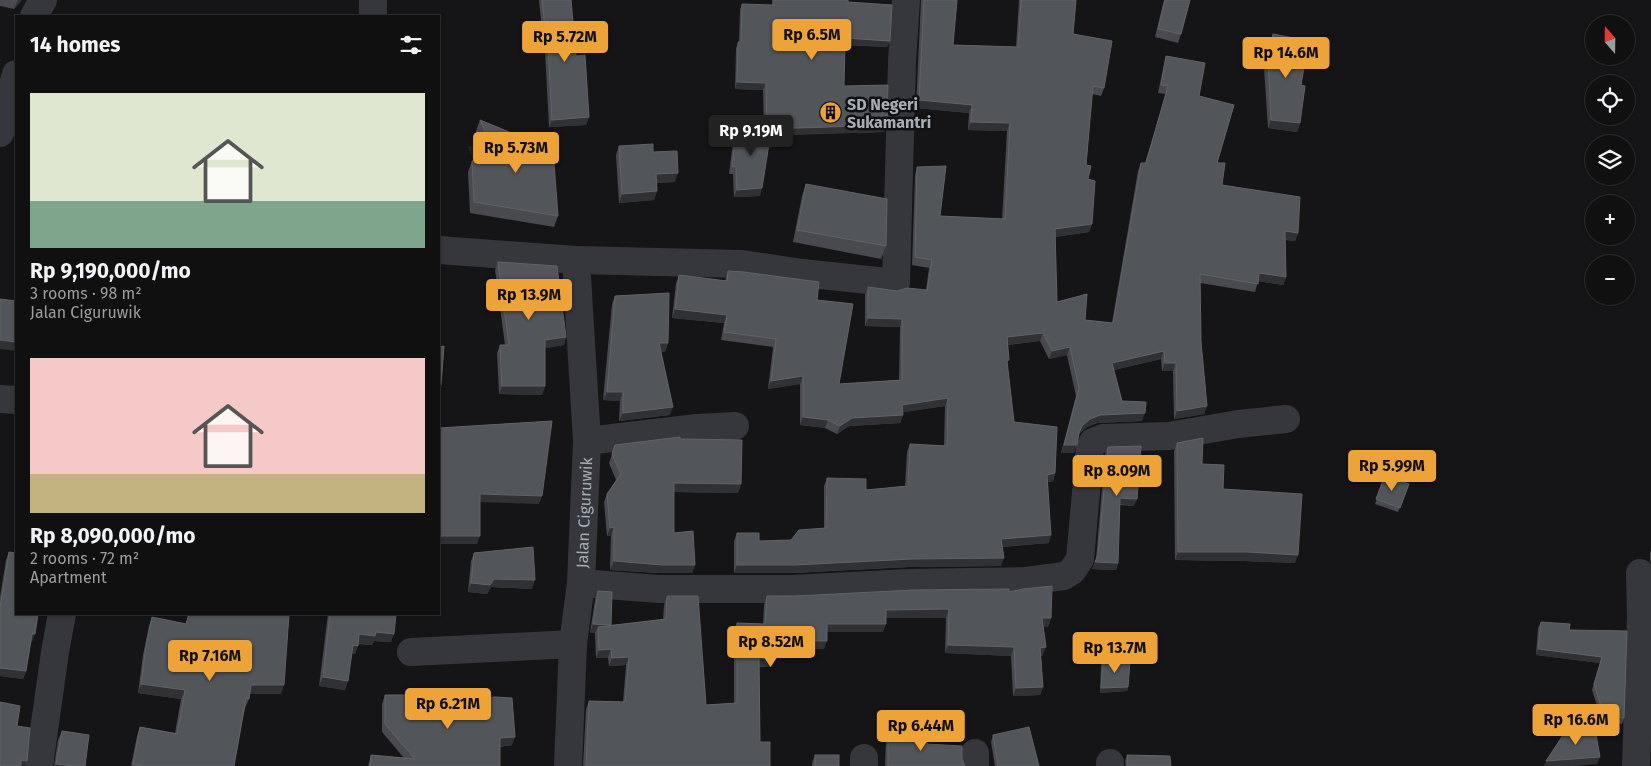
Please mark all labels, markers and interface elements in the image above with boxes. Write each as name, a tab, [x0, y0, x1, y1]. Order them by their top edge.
north arrow	[1585, 15, 1635, 65]
map controls	[1585, 15, 1635, 305]
pin: Rp 6.5M	[766, 18, 858, 61]
pin: Rp 5.72M	[513, 20, 617, 63]
text: Rp 6.5M	[783, 25, 841, 44]
text: Rp 5.72M	[533, 27, 597, 46]
icon: filters	[397, 31, 425, 59]
text: 14 homes	[30, 32, 120, 58]
pin: Rp 14.6M	[1234, 36, 1338, 79]
text: Rp 14.6M	[1254, 43, 1318, 62]
button: locate	[1585, 75, 1635, 125]
place label: SD Negeri Sukamantri	[847, 95, 931, 132]
building icon: SD Negeri Sukamantri	[819, 101, 843, 125]
pin: Rp 9.19M	[699, 114, 803, 157]
text: Rp 9.19M	[719, 121, 783, 140]
icon: home	[183, 126, 273, 216]
pin: Rp 5.73M	[464, 132, 568, 174]
button: layers	[1585, 135, 1635, 185]
text: Rp 5.73M	[484, 138, 548, 157]
button: +	[1585, 195, 1635, 245]
button: −	[1585, 255, 1635, 305]
text: Rp 9,190,000/mo	[30, 258, 191, 284]
pin: Rp 13.9M	[477, 278, 581, 321]
text: 3 rooms · 98 m²	[30, 284, 142, 303]
text: Rp 13.9M	[497, 285, 561, 304]
text: Jalan Ciguruwik	[30, 303, 141, 322]
icon: home	[183, 391, 273, 481]
pin: Rp 5.99M	[1340, 450, 1444, 492]
pin: Rp 8.09M	[1065, 454, 1169, 497]
street label: Jalan Ciguruwik	[573, 456, 596, 569]
text: Rp 5.99M	[1359, 456, 1425, 475]
text: Rp 8.09M	[1084, 461, 1150, 480]
text: Rp 8,090,000/mo	[30, 523, 195, 549]
text: 2 rooms · 72 m²	[30, 549, 139, 568]
text: Apartment	[30, 568, 107, 587]
pin: Rp 8.52M	[719, 626, 823, 668]
text: Rp 8.52M	[738, 632, 804, 651]
pin: Rp 13.7M	[1063, 632, 1167, 674]
text: Rp 13.7M	[1084, 638, 1146, 657]
pin: Rp 7.16M	[158, 640, 262, 682]
text: Rp 7.16M	[179, 646, 241, 665]
pin: Rp 6.21M	[396, 688, 500, 730]
text: Rp 6.21M	[416, 694, 480, 713]
pin: Rp 16.6M	[1524, 704, 1628, 746]
pin: Rp 6.44M	[869, 710, 973, 752]
text: Rp 16.6M	[1544, 710, 1608, 729]
text: Rp 6.44M	[888, 716, 954, 735]

